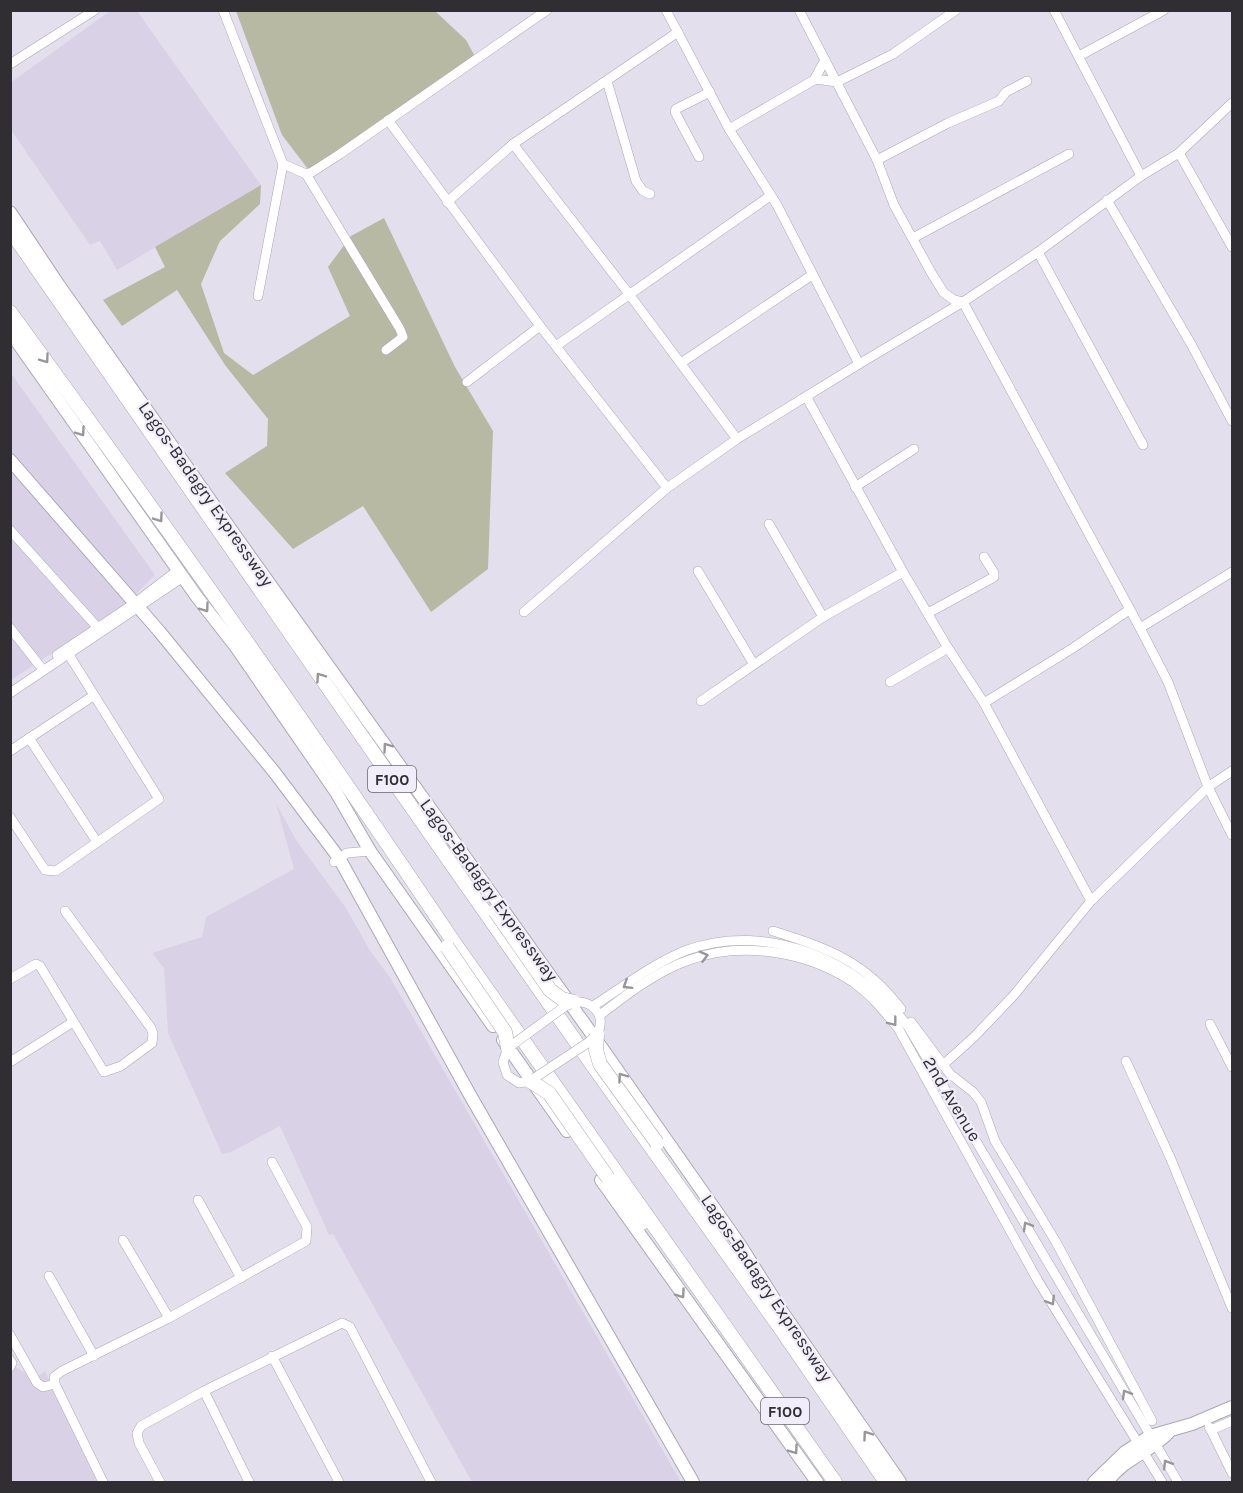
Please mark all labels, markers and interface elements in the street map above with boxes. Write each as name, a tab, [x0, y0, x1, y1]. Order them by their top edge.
one-way arrow	[38, 353, 49, 364]
street label: Lagos-Badagry Expressway	[134, 397, 279, 591]
one-way arrow	[74, 425, 85, 436]
one-way arrow	[152, 511, 163, 522]
one-way arrow	[198, 602, 209, 613]
one-way arrow	[316, 672, 327, 683]
one-way arrow	[383, 743, 394, 754]
road number: F100	[368, 766, 416, 792]
street label: Lagos-Badagry Expressway	[415, 794, 563, 986]
one-way arrow	[699, 950, 709, 963]
one-way arrow	[622, 978, 633, 989]
one-way arrow	[886, 1016, 897, 1027]
street label: 2nd Avenue	[918, 1052, 986, 1146]
one-way arrow	[618, 1072, 629, 1083]
street label: Lagos-Badagry Expressway	[696, 1190, 838, 1386]
one-way arrow	[1023, 1222, 1034, 1232]
one-way arrow	[674, 1287, 685, 1298]
one-way arrow	[1044, 1295, 1055, 1306]
one-way arrow	[1122, 1390, 1133, 1401]
road number: F100	[761, 1398, 809, 1424]
one-way arrow	[863, 1430, 874, 1441]
one-way arrow	[787, 1444, 798, 1455]
one-way arrow	[1163, 1460, 1174, 1470]

